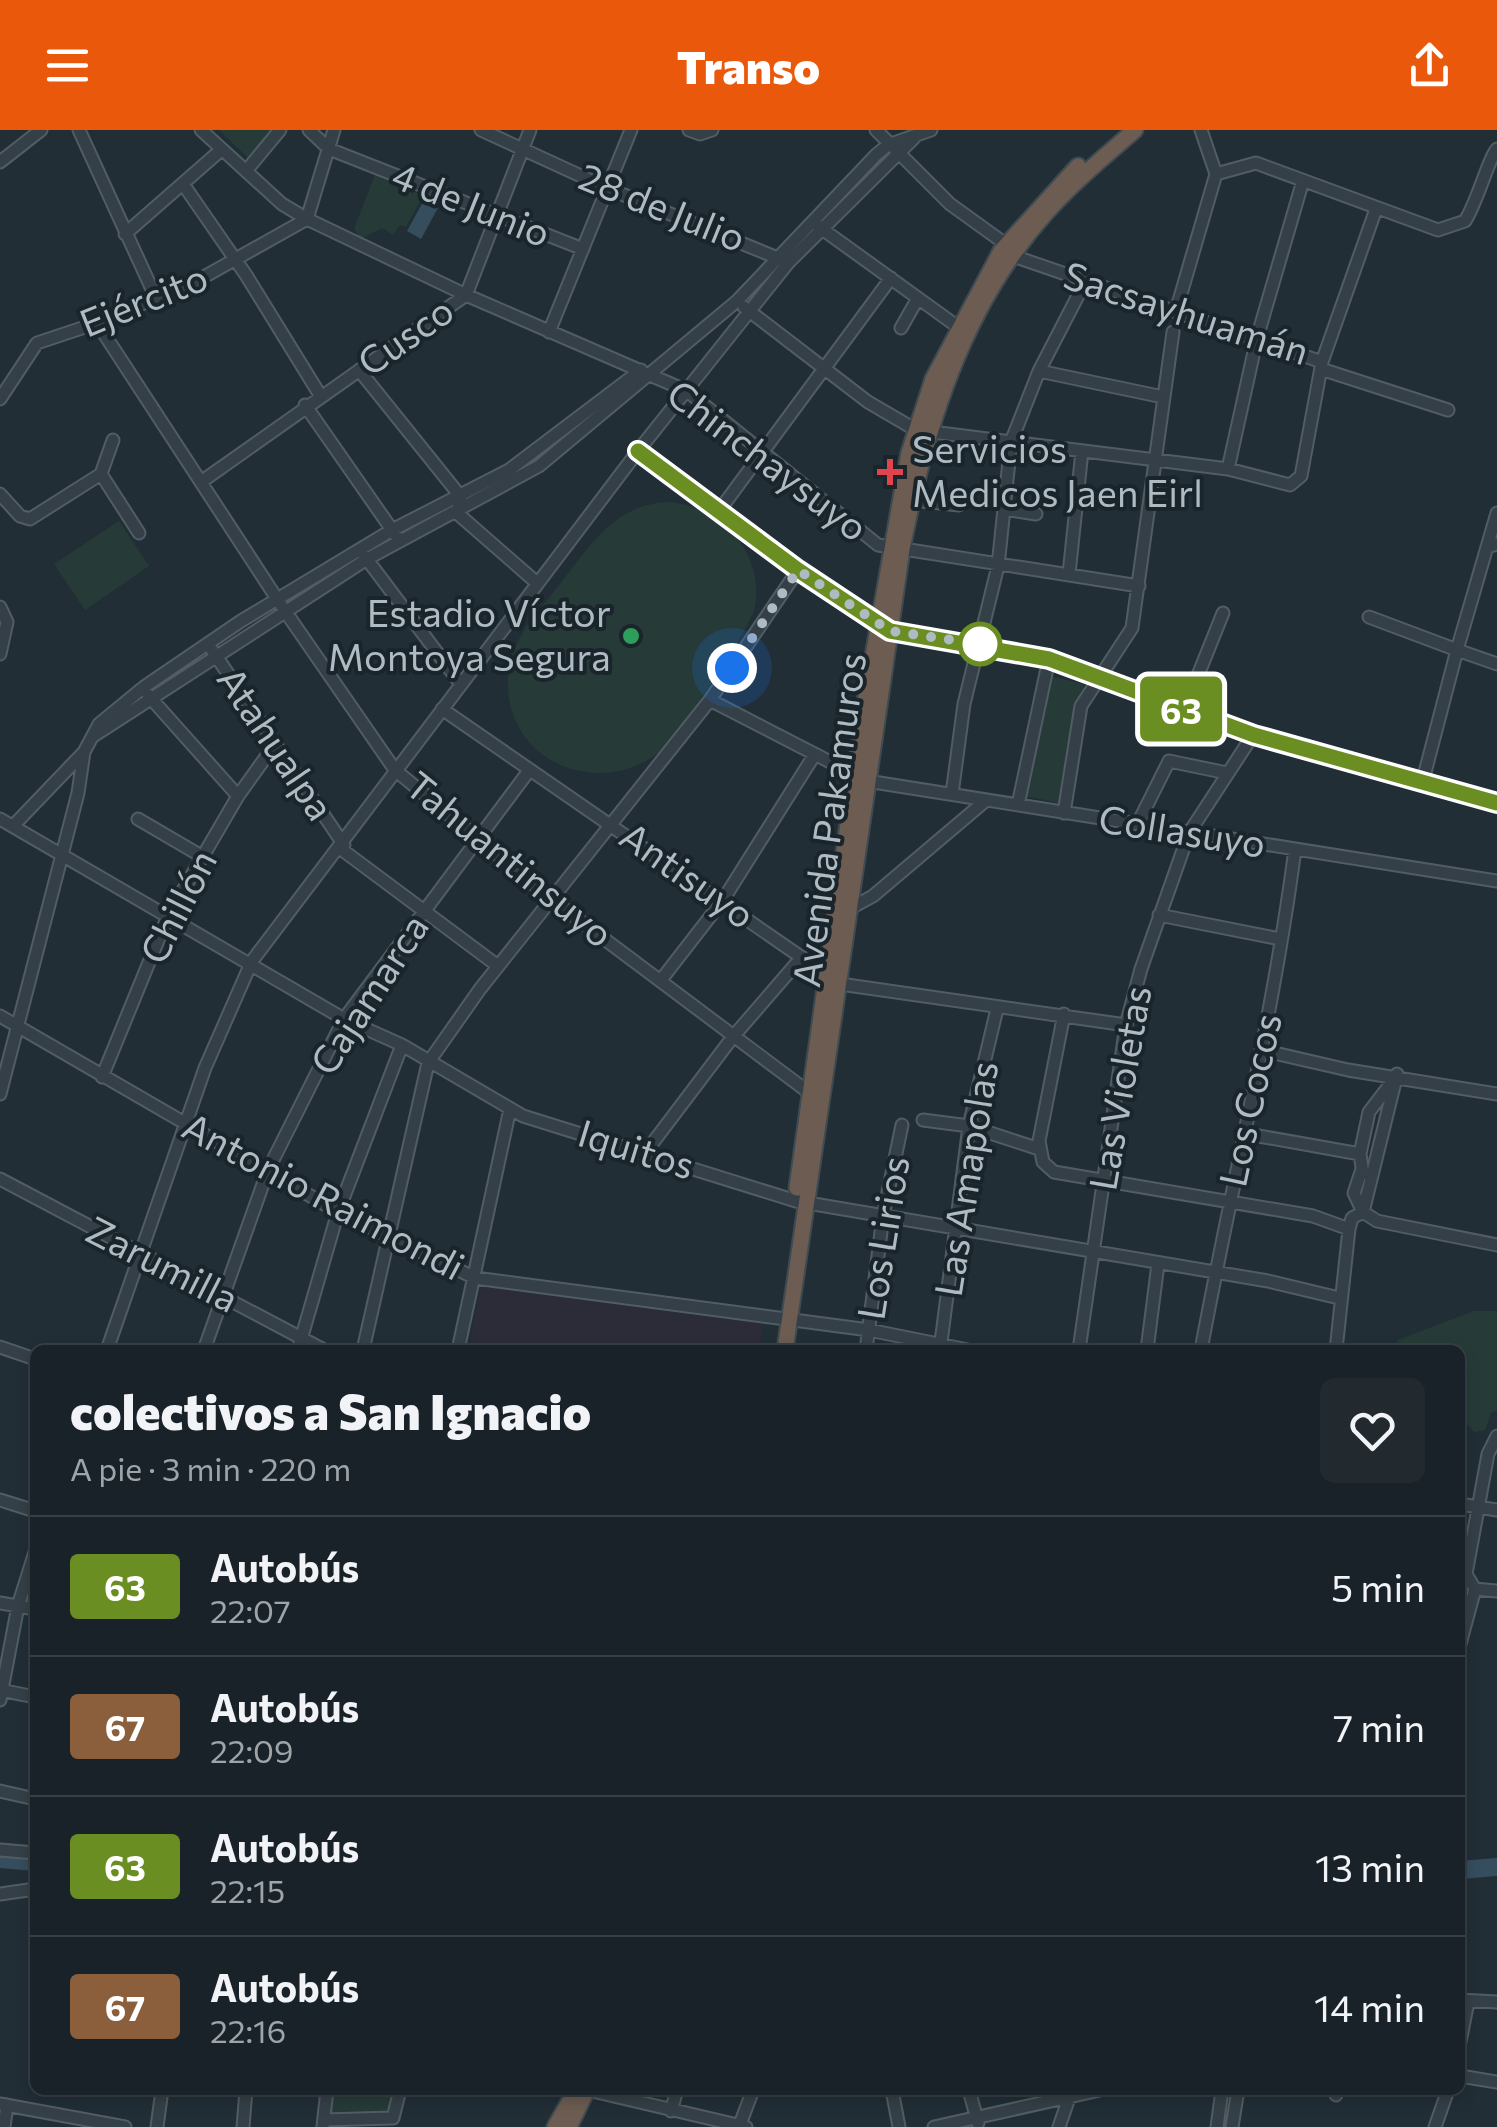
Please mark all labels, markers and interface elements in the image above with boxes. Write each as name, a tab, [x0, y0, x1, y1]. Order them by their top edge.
icon: menu	[40, 38, 95, 93]
text: Transo	[677, 38, 820, 93]
icon: share	[1402, 38, 1457, 93]
street label: 4 de Junio	[386, 150, 558, 256]
street label: 28 de Julio	[573, 151, 753, 260]
street label: Sacsayhuamán	[1058, 250, 1315, 373]
street label: Ejército	[72, 252, 214, 345]
street label: Cusco	[348, 285, 461, 385]
street label: Chinchaysuyo	[659, 368, 878, 550]
place label: Servicios Medicos Jaen Eirl	[912, 424, 1203, 515]
marker: Servicios Medicos Jaen Eirl	[877, 459, 903, 485]
place label: Estadio Víctor Montoya Segura	[328, 588, 611, 679]
unlabelled marker	[959, 623, 1001, 665]
marker: Estadio Víctor Montoya Segura	[620, 625, 642, 647]
your location	[707, 643, 757, 693]
street label: Avenida Pakamuros	[781, 650, 874, 990]
street label: Atahualpa	[209, 657, 345, 828]
line badge: 63	[1136, 676, 1226, 742]
text: 63	[1160, 688, 1202, 731]
street label: Tahuantinsuyo	[397, 760, 624, 956]
street label: Collasuyo	[1096, 793, 1269, 866]
street label: Antisuyo	[612, 811, 765, 937]
street label: Chillón	[128, 841, 225, 971]
street label: Cajamarca	[299, 905, 437, 1083]
street label: Las Violetas	[1077, 982, 1160, 1194]
street label: Los Cocos	[1207, 1009, 1290, 1190]
street label: Las Amapolas	[923, 1058, 1006, 1300]
street label: Antonio Raimondi	[175, 1101, 473, 1289]
street label: Iquitos	[573, 1108, 700, 1187]
street label: Los Lirios	[845, 1153, 918, 1323]
street label: Zarumilla	[79, 1205, 247, 1321]
button: heart	[1320, 1378, 1425, 1483]
text: colectivos a San Ignacio	[70, 1381, 591, 1440]
text: A pie · 3 min · 220 m	[70, 1448, 351, 1488]
text: Autobús	[210, 1543, 359, 1590]
text: 5 min	[1331, 1563, 1425, 1610]
text: 63	[104, 1565, 146, 1608]
text: 22:07	[210, 1590, 291, 1630]
text: Autobús	[210, 1683, 359, 1730]
text: 7 min	[1333, 1703, 1425, 1750]
text: 67	[105, 1705, 145, 1748]
text: 22:09	[210, 1730, 293, 1770]
text: Autobús	[210, 1823, 359, 1870]
text: 13 min	[1315, 1843, 1425, 1890]
text: 63	[104, 1845, 146, 1888]
text: 22:15	[210, 1870, 285, 1910]
text: Autobús	[210, 1963, 359, 2010]
text: 14 min	[1314, 1983, 1425, 2030]
text: 67	[105, 1985, 145, 2028]
text: 22:16	[210, 2010, 286, 2050]

